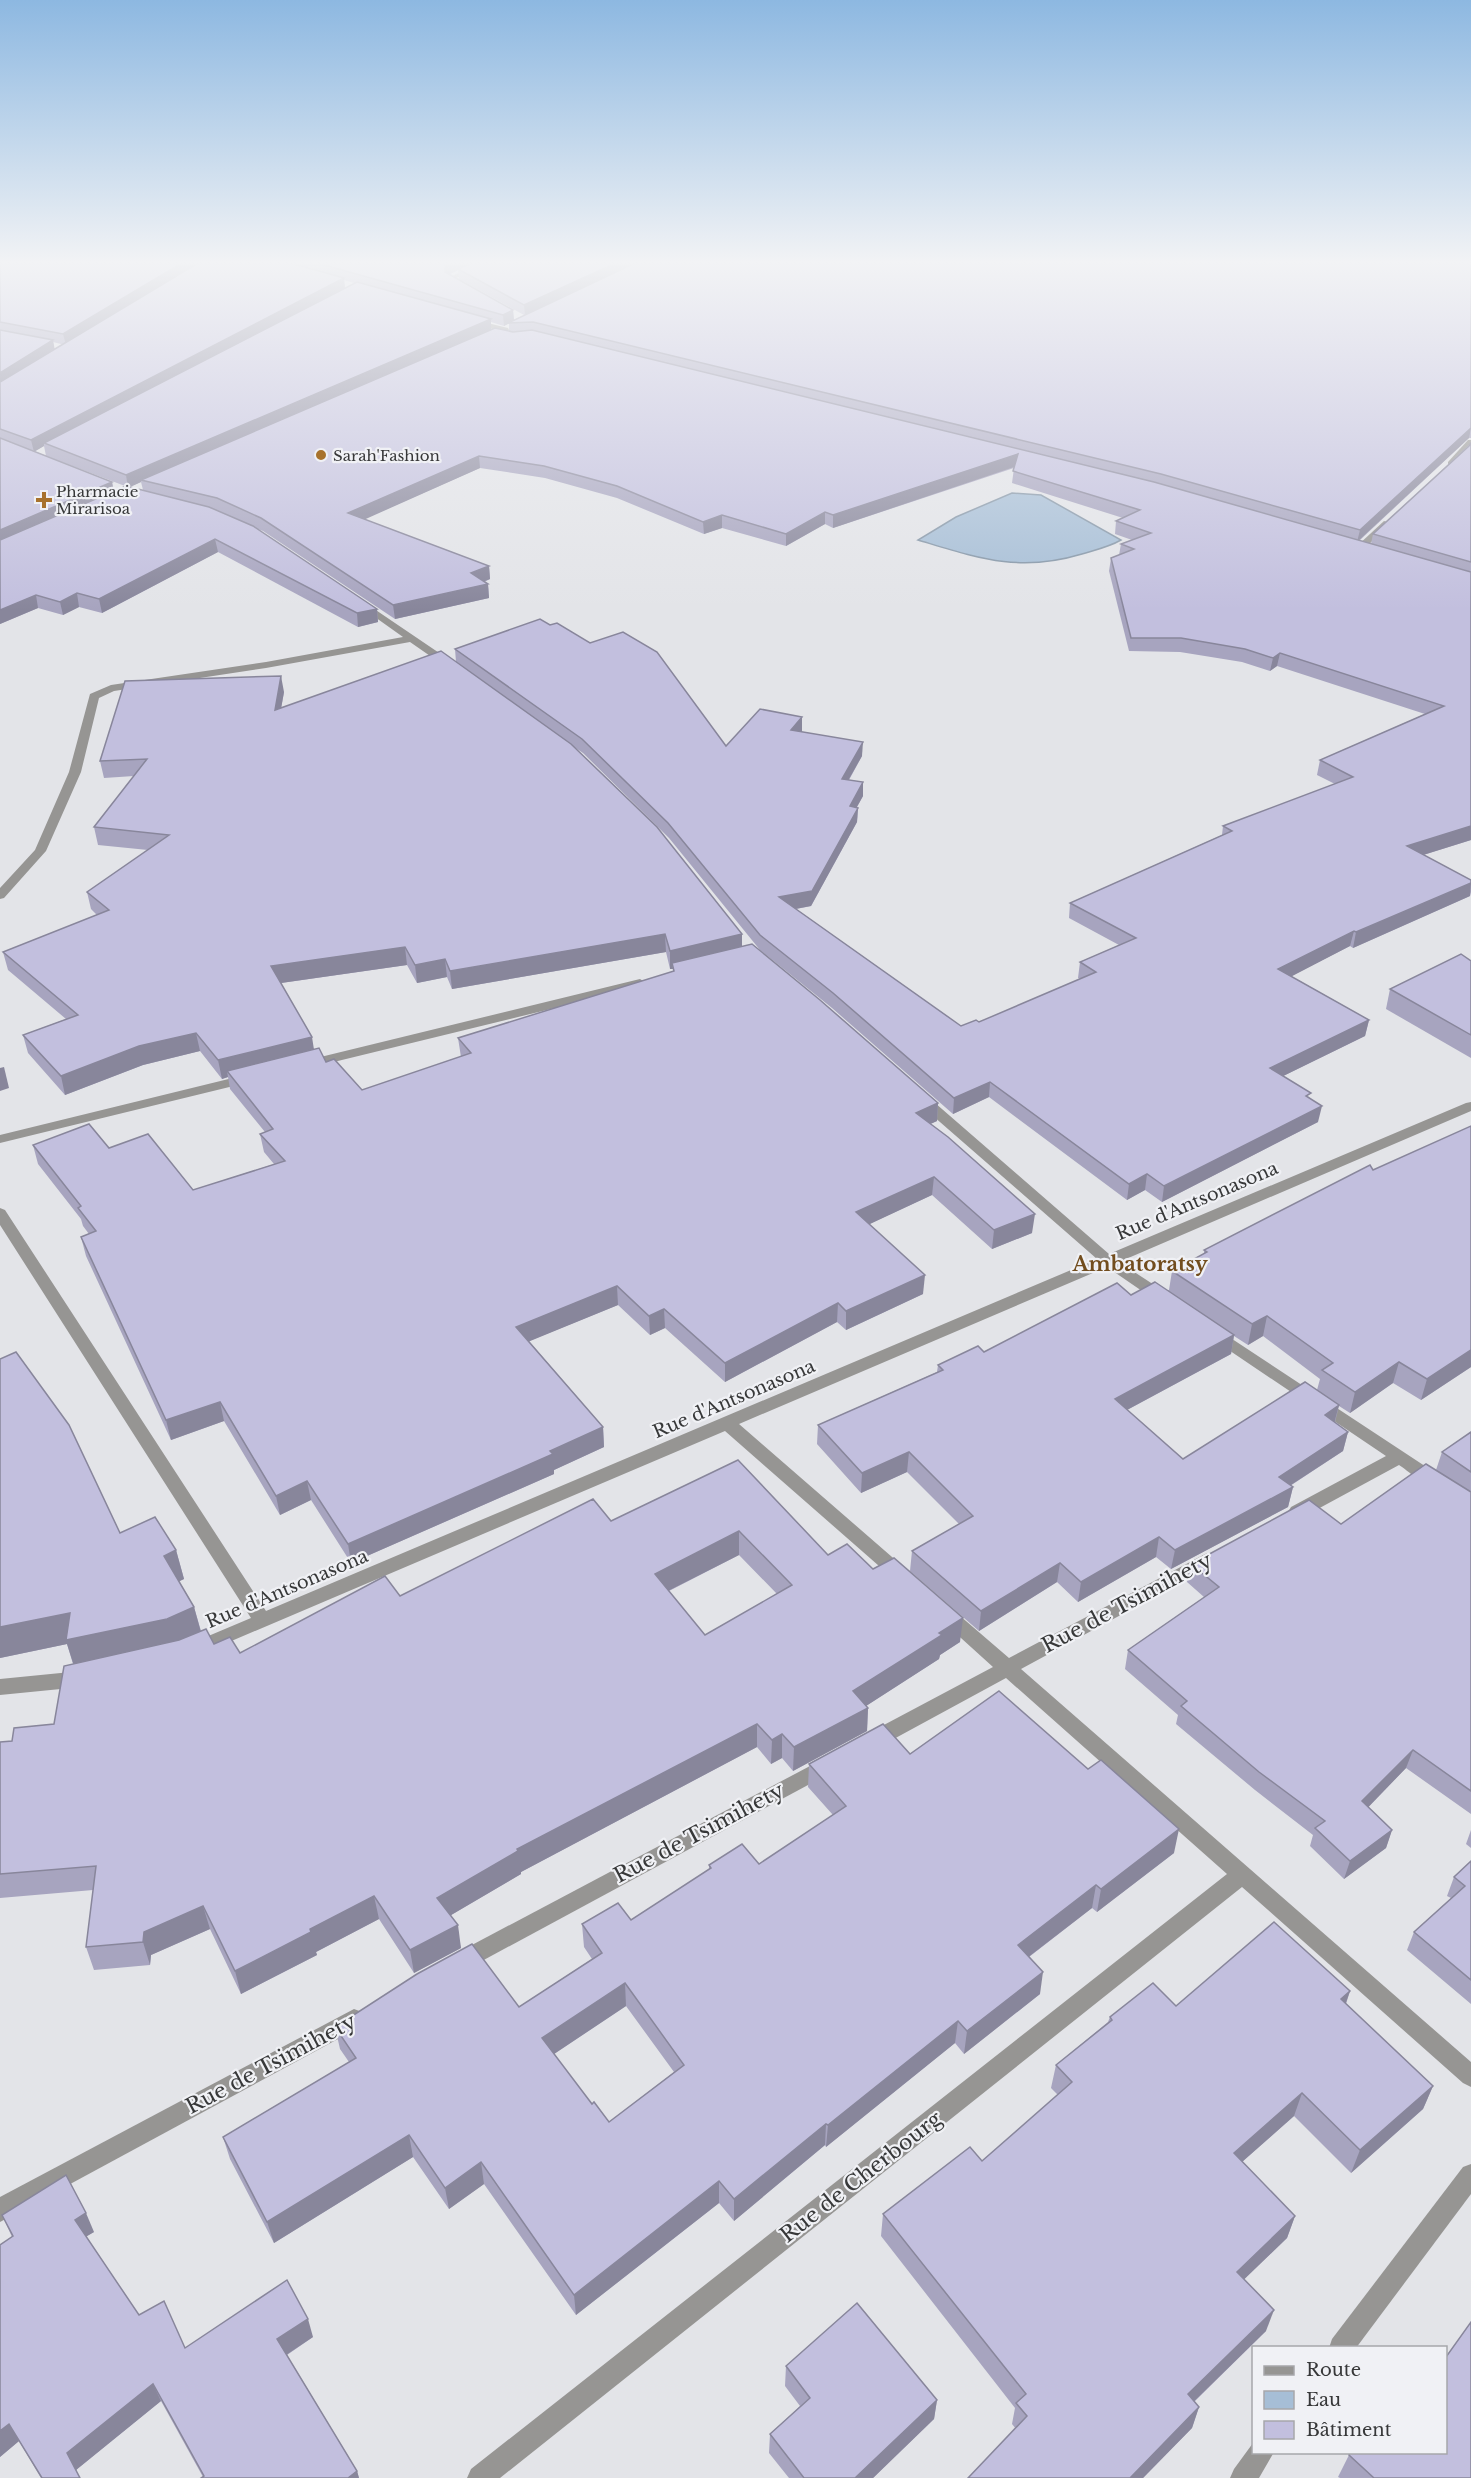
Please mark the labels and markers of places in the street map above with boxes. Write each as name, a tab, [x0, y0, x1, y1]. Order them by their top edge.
place label: Sarah'Fashion	[333, 446, 440, 465]
marker: Sarah'Fashion	[314, 448, 328, 462]
place label: Pharmacie Mirarisoa	[56, 482, 138, 518]
marker: Pharmacie Mirarisoa	[37, 493, 51, 507]

